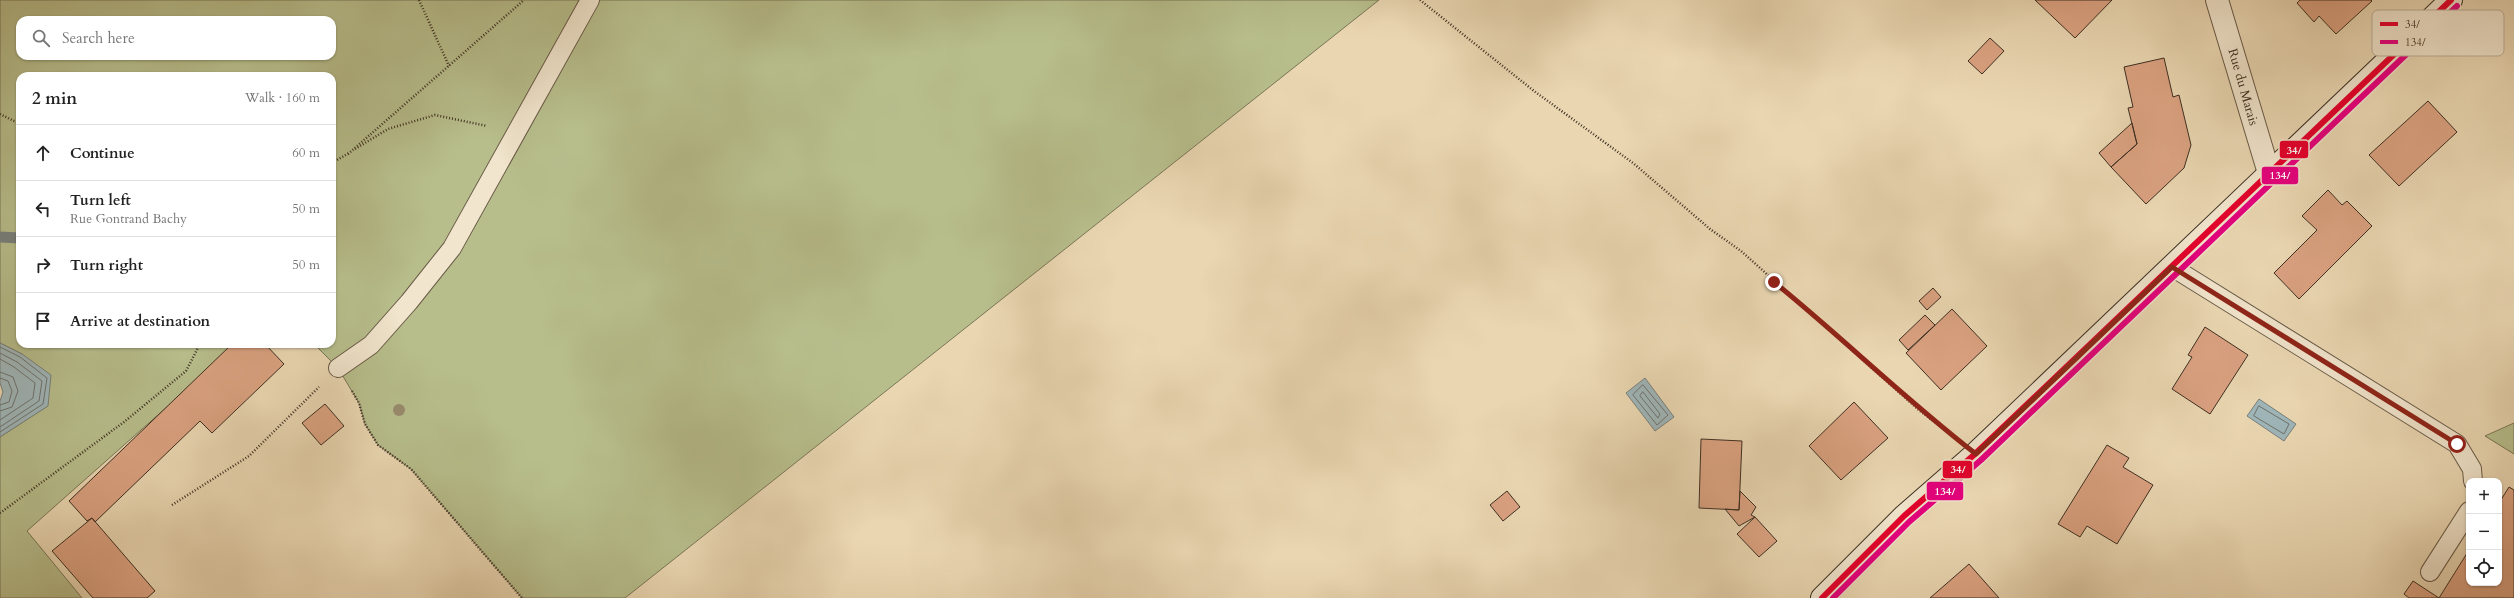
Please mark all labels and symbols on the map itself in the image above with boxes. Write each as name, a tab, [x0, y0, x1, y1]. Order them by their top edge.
legend	[2372, 10, 2504, 56]
text: 34/	[2405, 17, 2420, 32]
text: 134/	[2405, 35, 2426, 50]
street label: Rue du Marais	[2223, 46, 2263, 128]
line badge: 34/	[2279, 140, 2309, 159]
text: 34/	[2286, 143, 2302, 158]
line badge: 134/	[2261, 166, 2299, 185]
text: 134/	[2270, 168, 2291, 183]
route end	[1765, 273, 1783, 291]
route start	[2448, 435, 2466, 453]
line badge: 34/	[1942, 460, 1973, 479]
text: 34/	[1950, 462, 1966, 477]
line badge: 134/	[1926, 481, 1964, 501]
text: 134/	[1935, 484, 1956, 499]

